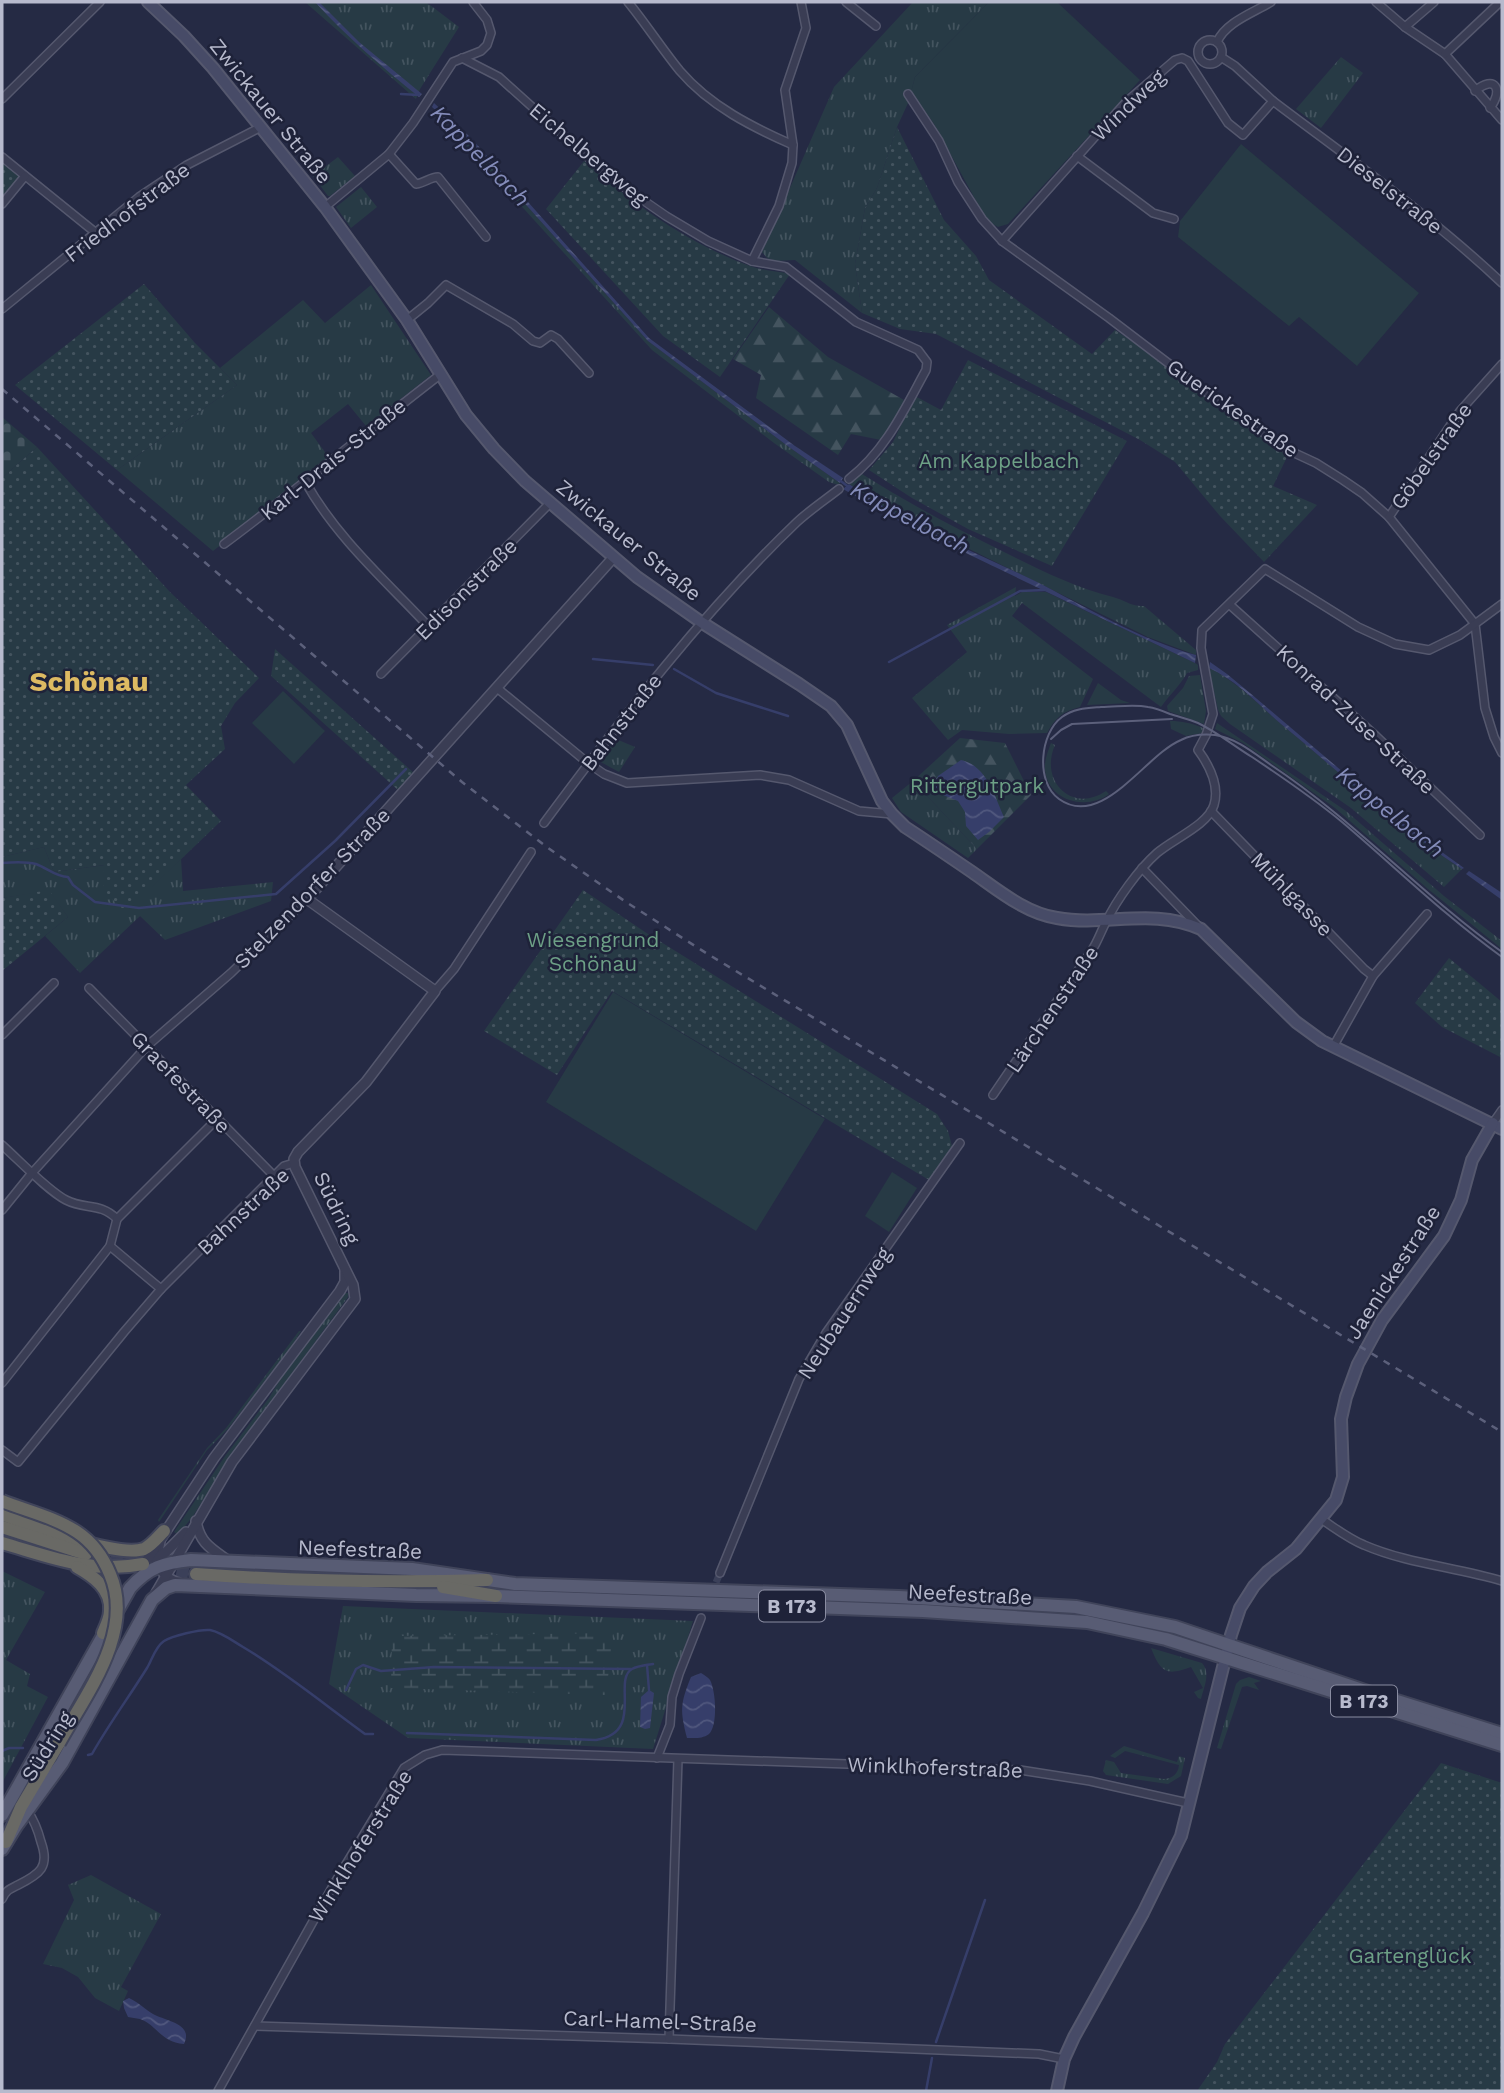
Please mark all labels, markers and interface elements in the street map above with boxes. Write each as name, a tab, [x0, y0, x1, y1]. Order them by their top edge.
street label: Zwickauer Straße	[205, 34, 337, 188]
street label: Windweg	[1086, 63, 1171, 146]
street label: Eichelbergweg	[525, 97, 654, 211]
water label: Kappelbach	[425, 100, 535, 212]
street label: Dieselstraße	[1332, 141, 1448, 239]
street label: Friedhofstraße	[60, 157, 194, 267]
street label: Guerickestraße	[1162, 353, 1304, 463]
street label: Karl-Drais-Straße	[255, 393, 411, 525]
street label: Göbelstraße	[1385, 398, 1477, 514]
park label: Am Kappelbach	[918, 448, 1080, 473]
street label: Zwickauer Straße	[552, 474, 706, 606]
water label: Kappelbach	[846, 475, 974, 561]
street label: Edisonstraße	[410, 533, 522, 645]
street label: Konrad-Zuse-Straße	[1271, 639, 1441, 799]
district label: Schönau	[30, 665, 148, 698]
street label: Bahnstraße	[575, 668, 667, 776]
water label: Kappelbach	[1331, 760, 1449, 864]
park label: Rittergutpark	[910, 773, 1044, 798]
street label: Stelzendorfer Straße	[229, 802, 395, 974]
street label: Mühlgasse	[1246, 847, 1338, 941]
park label: Wiesengrund Schönau	[527, 927, 659, 976]
street label: Lärchenstraße	[1000, 941, 1104, 1077]
street label: Graefestraße	[126, 1026, 236, 1138]
street label: Bahnstraße	[192, 1162, 294, 1260]
street label: Südring	[309, 1168, 366, 1249]
street label: Jaenickestraße	[1340, 1200, 1446, 1344]
street label: Neubauernweg	[792, 1242, 896, 1384]
street label: Neefestraße	[297, 1534, 423, 1564]
street label: Neefestraße	[907, 1578, 1033, 1610]
road number: B 173	[759, 1590, 825, 1622]
road number: B 173	[1331, 1686, 1397, 1716]
street label: Südring	[16, 1706, 79, 1786]
street label: Winklhoferstraße	[847, 1751, 1023, 1783]
street label: Winklhoferstraße	[303, 1765, 417, 1927]
park label: Gartenglück	[1348, 1943, 1472, 1968]
street label: Carl-Hamel-Straße	[563, 2005, 757, 2037]

